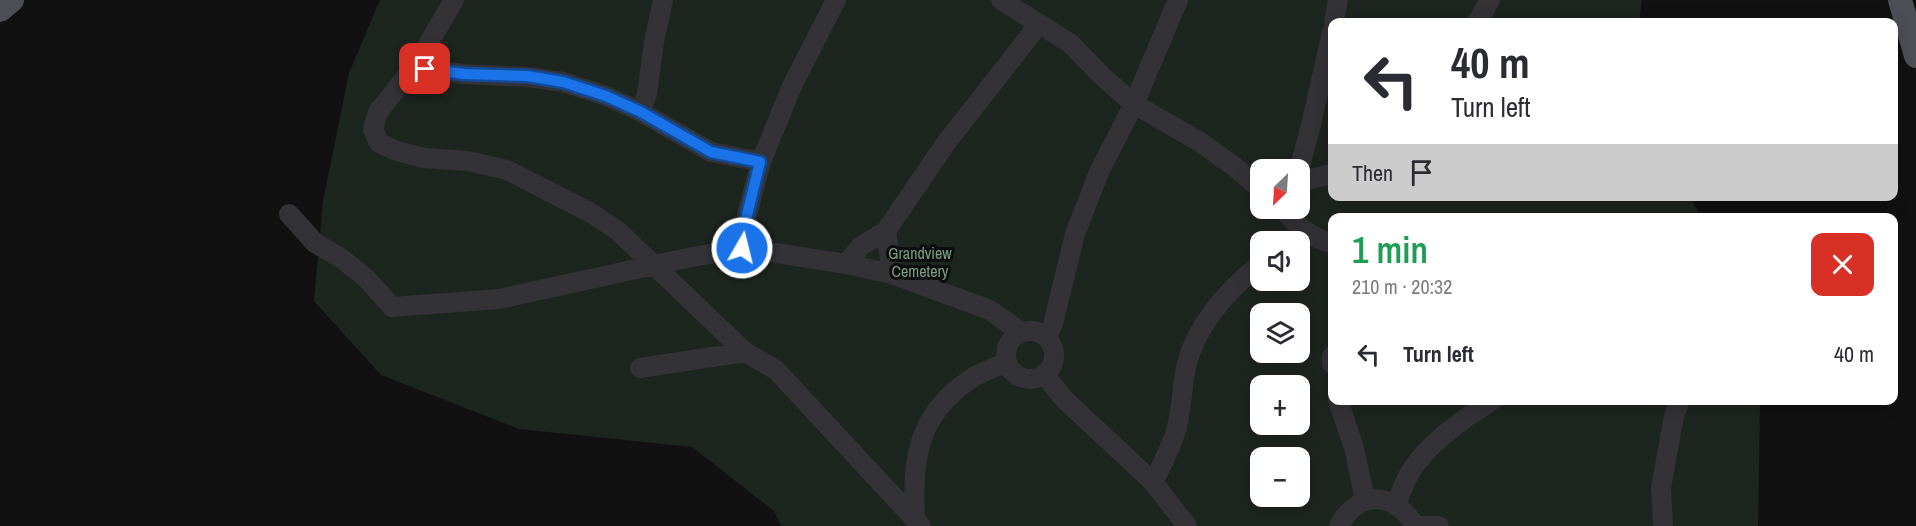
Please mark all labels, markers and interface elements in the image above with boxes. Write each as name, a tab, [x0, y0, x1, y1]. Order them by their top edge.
text: 40 m	[1451, 35, 1530, 91]
icon: left	[1352, 42, 1430, 120]
pin	[399, 43, 450, 94]
icon: arrive	[408, 52, 441, 85]
text: Turn left	[1451, 89, 1530, 125]
icon: arrive	[1405, 156, 1438, 189]
text: Then	[1352, 158, 1393, 188]
north arrow	[1250, 159, 1310, 219]
map controls	[1250, 159, 1310, 507]
position arrow	[710, 216, 774, 280]
text: 1 min	[1352, 226, 1428, 274]
button: sound	[1250, 231, 1310, 291]
button: close	[1811, 233, 1874, 296]
park label: Grandview Cemetery	[888, 242, 952, 282]
text: 210 m · 20:32	[1352, 273, 1452, 300]
button: layers	[1250, 303, 1310, 363]
icon: left	[1352, 338, 1385, 371]
text: Turn left	[1403, 339, 1474, 369]
text: 40 m	[1834, 339, 1874, 369]
button: +	[1250, 375, 1310, 435]
button: −	[1250, 447, 1310, 507]

